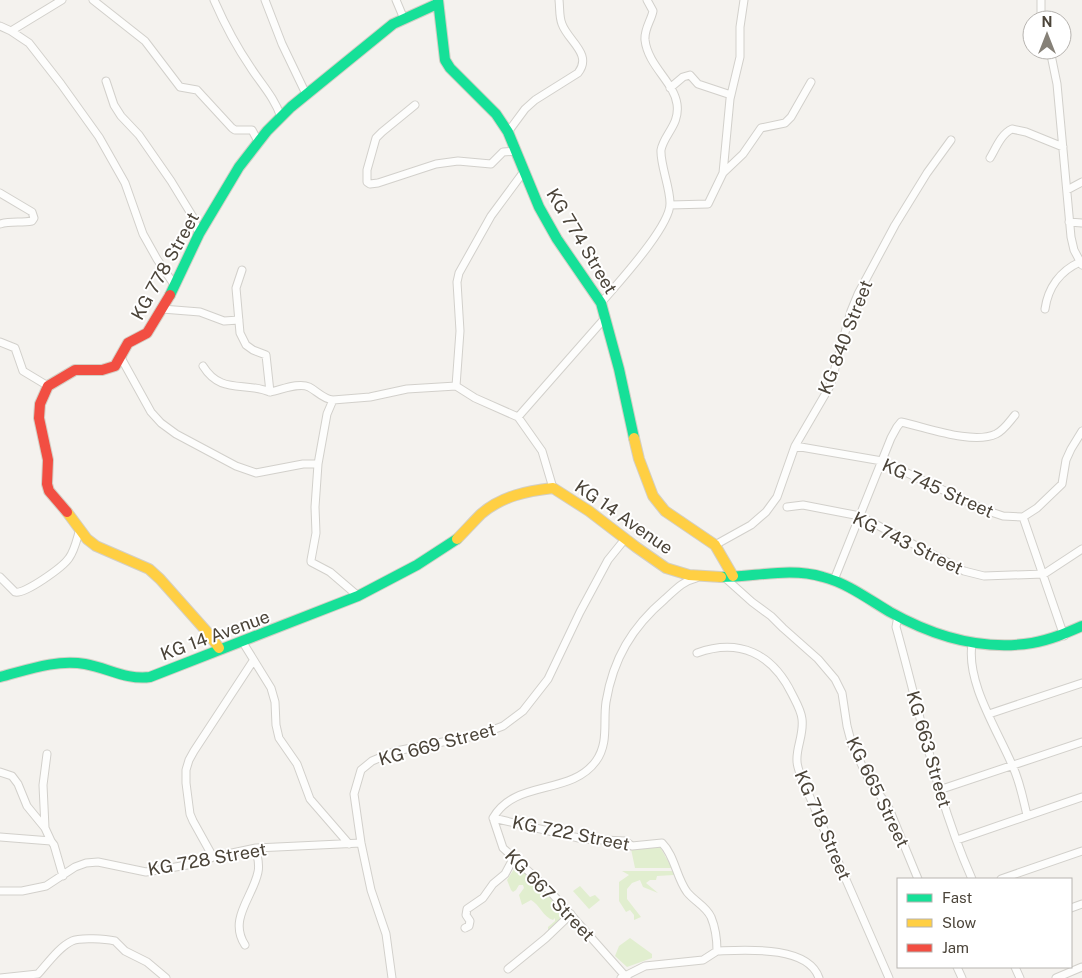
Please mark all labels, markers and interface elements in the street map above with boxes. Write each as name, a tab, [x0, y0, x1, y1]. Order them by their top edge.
north arrow	[1022, 10, 1072, 60]
text: N	[1042, 14, 1052, 30]
street label: KG 774 Street	[542, 184, 622, 298]
street label: KG 778 Street	[127, 208, 203, 324]
street label: KG 840 Street	[814, 277, 876, 397]
street label: KG 745 Street	[879, 454, 997, 522]
street label: KG 14 Avenue	[571, 476, 677, 558]
street label: KG 743 Street	[850, 507, 966, 579]
street label: KG 14 Avenue	[158, 606, 272, 664]
street label: KG 663 Street	[902, 688, 956, 810]
street label: KG 669 Street	[376, 718, 498, 770]
street label: KG 665 Street	[842, 733, 914, 851]
street label: KG 718 Street	[790, 767, 856, 883]
street label: KG 722 Street	[510, 811, 632, 855]
street label: KG 728 Street	[146, 838, 268, 880]
street label: KG 667 Street	[501, 845, 599, 945]
legend	[897, 878, 1072, 968]
text: Fast	[942, 889, 972, 906]
text: Slow	[942, 914, 977, 931]
text: Jam	[942, 939, 969, 956]

